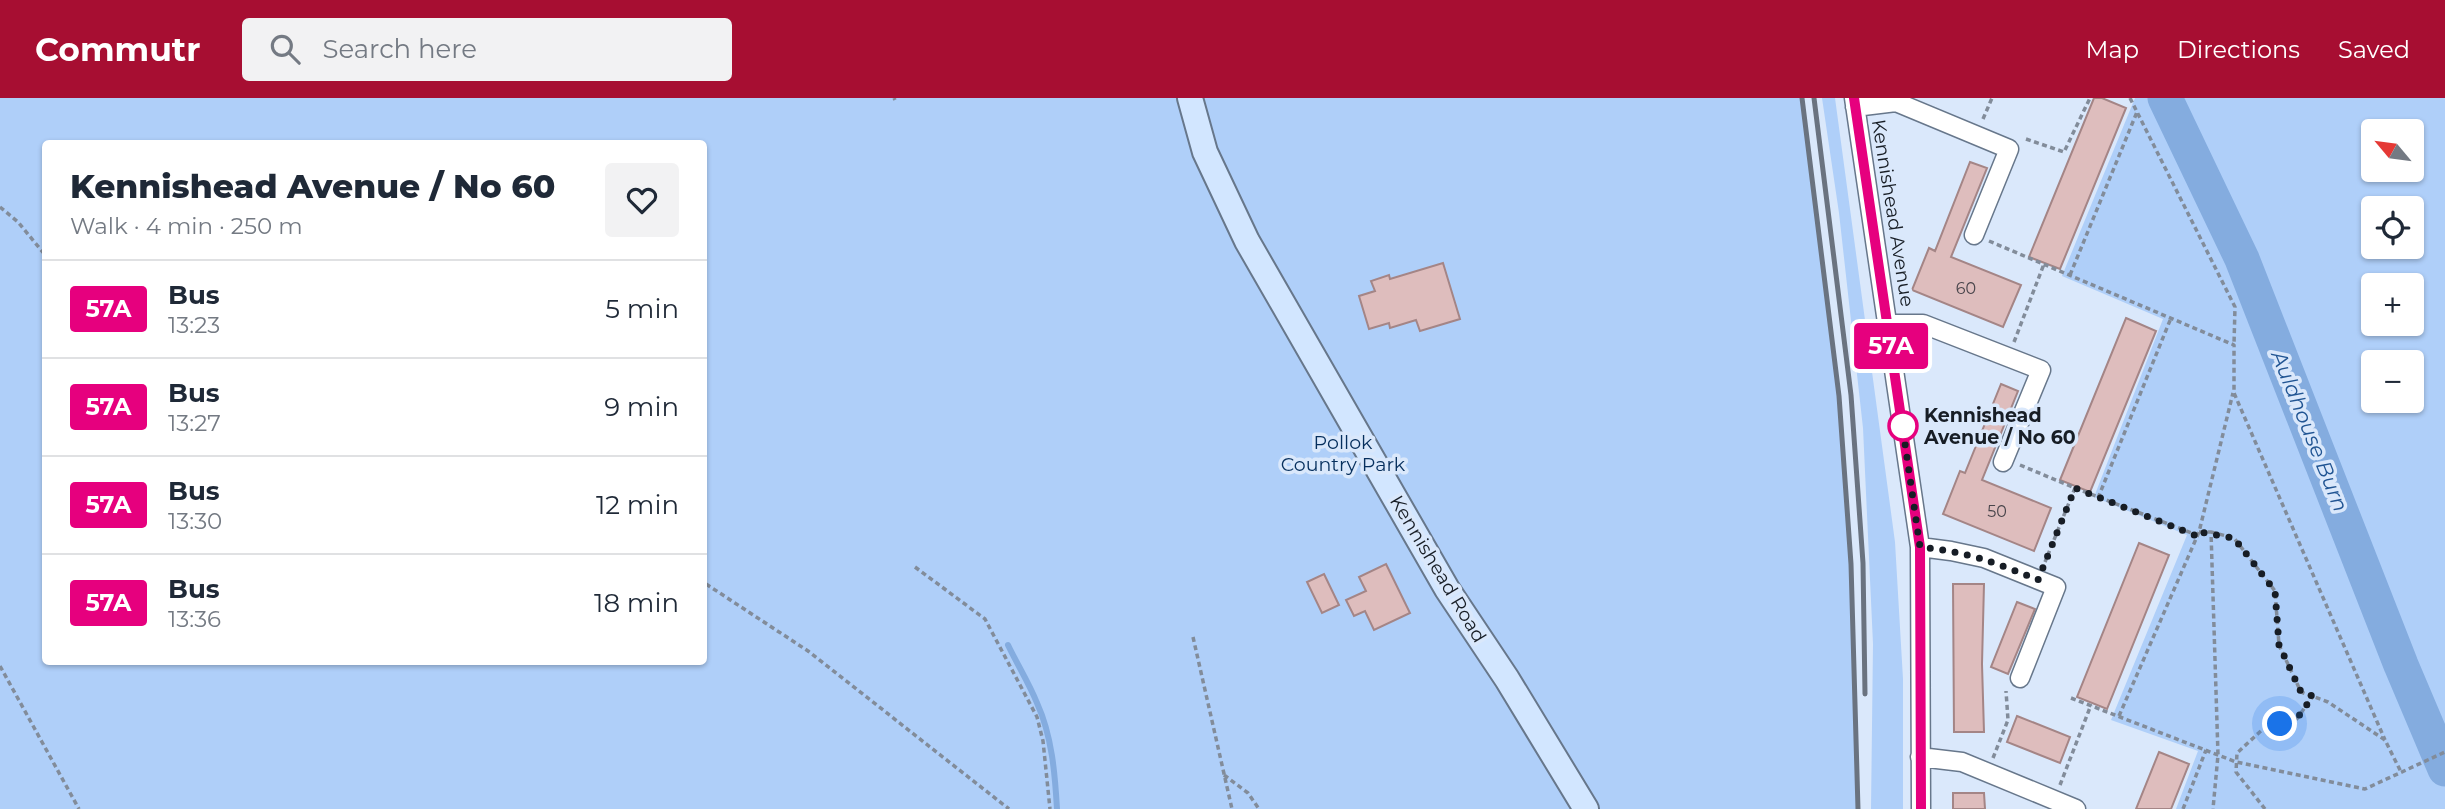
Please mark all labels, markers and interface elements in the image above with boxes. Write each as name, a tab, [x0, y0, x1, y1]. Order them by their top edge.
search box	[242, 18, 732, 81]
text: Commutr	[35, 29, 200, 69]
icon: search	[266, 30, 304, 68]
text: Search here	[322, 33, 477, 65]
text: Map	[2086, 35, 2139, 64]
text: Directions	[2177, 35, 2300, 64]
text: Saved	[2338, 35, 2410, 64]
street label: Kennishead Avenue	[1867, 118, 1919, 308]
north arrow	[2361, 119, 2424, 182]
map controls	[2361, 119, 2424, 413]
button: heart	[605, 163, 679, 237]
text: Kennishead Avenue / No 60	[70, 166, 555, 206]
button: locate	[2361, 196, 2424, 259]
text: Walk · 4 min · 250 m	[70, 212, 303, 240]
button: +	[2361, 273, 2424, 336]
text: Bus	[168, 279, 220, 311]
house number: 60	[1956, 279, 1976, 298]
text: 5 min	[605, 293, 679, 325]
text: 57A	[86, 294, 131, 323]
text: 13:23	[168, 311, 220, 339]
line badge: 57A	[1851, 323, 1931, 369]
text: 57A	[1868, 331, 1914, 360]
water label: Auldhouse Burn	[2266, 345, 2354, 515]
button: −	[2361, 350, 2424, 413]
text: Bus	[168, 377, 220, 409]
text: 9 min	[604, 391, 679, 423]
text: 57A	[86, 392, 131, 421]
place label: Kennishead Avenue / No 60	[1923, 404, 2076, 449]
text: 13:27	[168, 409, 221, 437]
marker: Kennishead Avenue / No 60	[1888, 411, 1918, 441]
park label: Pollok Country Park	[1281, 431, 1406, 476]
text: Bus	[168, 475, 220, 507]
text: 12 min	[596, 489, 679, 521]
text: 57A	[86, 490, 131, 519]
street label: Kennishead Road	[1385, 491, 1491, 647]
house number: 50	[1987, 502, 2007, 521]
text: 13:30	[168, 507, 222, 535]
text: Bus	[168, 573, 220, 605]
text: 18 min	[594, 587, 679, 619]
text: 57A	[86, 588, 131, 617]
text: 13:36	[168, 605, 221, 633]
your location	[2262, 706, 2297, 741]

